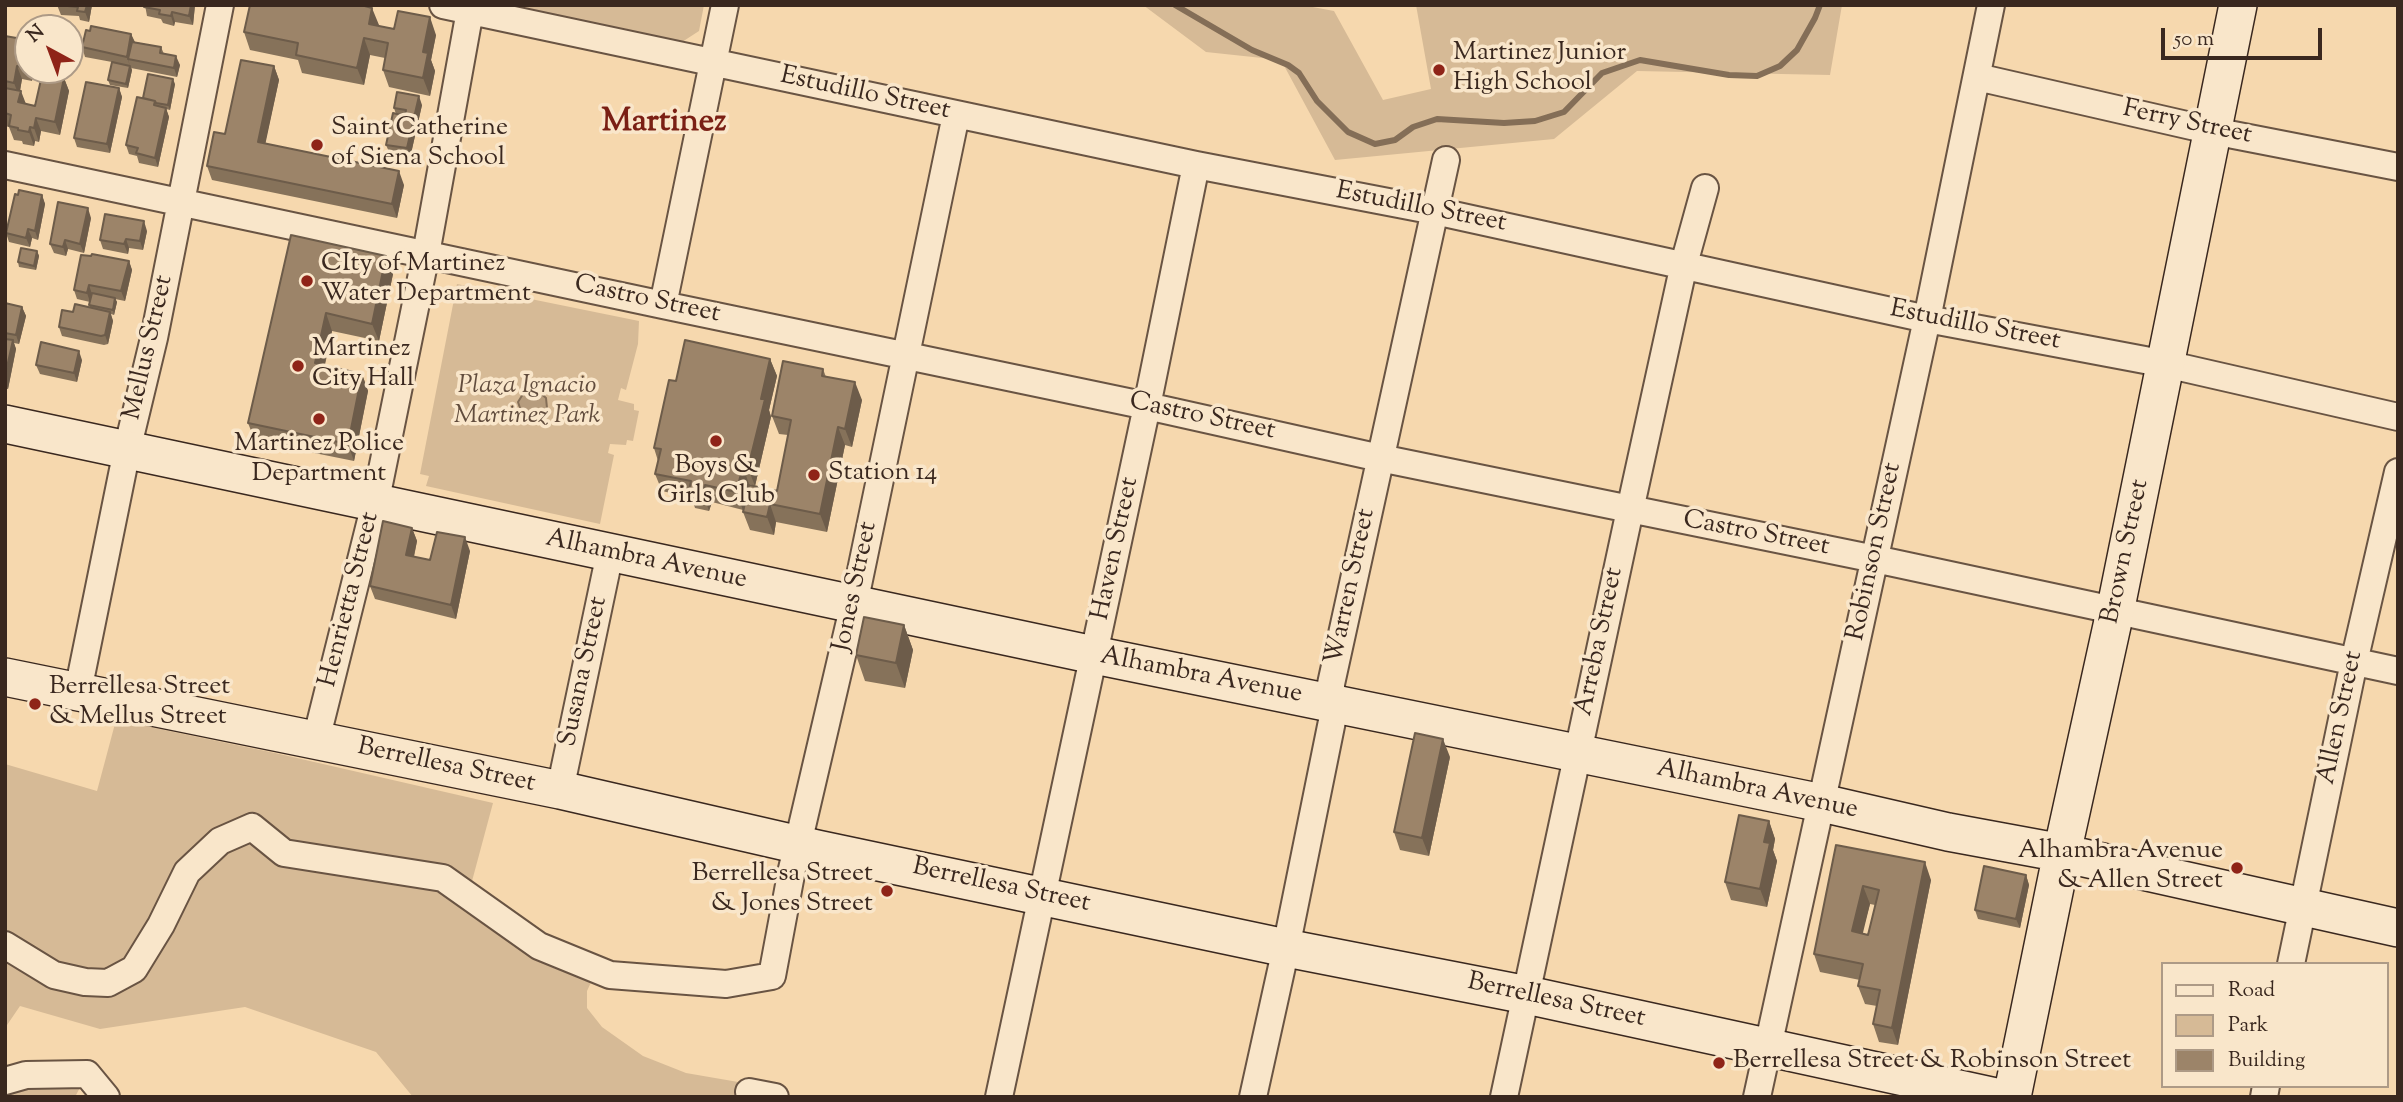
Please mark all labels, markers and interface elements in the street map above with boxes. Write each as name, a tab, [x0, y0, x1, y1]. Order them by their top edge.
north arrow	[14, 14, 84, 84]
scale bar	[2165, 14, 2326, 58]
text: N	[22, 19, 51, 49]
text: 50 m	[2174, 25, 2214, 55]
place label: Martinez Junior High School	[1453, 39, 1626, 100]
street label: Estudillo Street	[777, 62, 953, 128]
marker: Martinez Junior High School	[1431, 62, 1447, 78]
street label: Ferry Street	[2120, 95, 2254, 153]
district label: Martinez	[601, 104, 727, 144]
place label: Saint Catherine of Siena School	[331, 114, 508, 176]
marker: Saint Catherine of Siena School	[309, 137, 325, 153]
street label: Estudillo Street	[1333, 177, 1509, 241]
place label: CIty of Martinez Water Department	[321, 250, 531, 312]
street label: Castro Street	[571, 270, 723, 332]
street label: Mellus Street	[118, 273, 182, 423]
marker: CIty of Martinez Water Department	[299, 273, 315, 289]
street label: Estudillo Street	[1887, 295, 2063, 359]
place label: Martinez City Hall	[312, 335, 414, 396]
marker: Martinez City Hall	[290, 358, 306, 374]
park label: Plaza Ignacio Martinez Park	[454, 372, 600, 434]
street label: Castro Street	[1126, 387, 1278, 449]
marker: Martinez Police Department	[311, 411, 327, 427]
place label: Martinez Police Department	[234, 430, 404, 492]
marker: Boys & Girls Club	[708, 433, 724, 449]
place label: Boys & Girls Club	[657, 452, 775, 514]
place label: Station 14	[828, 459, 937, 491]
street label: Robinson Street	[1842, 460, 1910, 644]
marker: Station 14	[806, 467, 822, 483]
street label: Haven Street	[1087, 475, 1147, 623]
street label: Brown Street	[2096, 477, 2158, 627]
street label: Warren Street	[1320, 506, 1384, 668]
street label: Castro Street	[1680, 506, 1832, 564]
street label: Henrietta Street	[314, 509, 388, 691]
street label: Jones Street	[828, 519, 886, 655]
street label: Alhambra Avenue	[542, 524, 750, 598]
street label: Arreba Street	[1570, 565, 1632, 719]
street label: Susana Street	[554, 594, 616, 750]
street label: Alhambra Avenue	[1097, 642, 1305, 712]
street label: Allen Street	[2313, 648, 2371, 788]
place label: Berrellesa Street & Mellus Street	[49, 673, 230, 734]
marker: Berrellesa Street & Mellus Street	[27, 696, 43, 712]
street label: Berrellesa Street	[354, 733, 538, 801]
street label: Alhambra Avenue	[1653, 754, 1861, 828]
place label: Alhambra Avenue & Allen Street	[2018, 837, 2223, 898]
street label: Berrellesa Street	[909, 853, 1093, 921]
place label: Berrellesa Street & Jones Street	[692, 860, 873, 922]
marker: Alhambra Avenue & Allen Street	[2229, 860, 2245, 876]
marker: Berrellesa Street & Jones Street	[879, 883, 895, 899]
legend	[2162, 962, 2389, 1088]
street label: Berrellesa Street	[1464, 968, 1648, 1036]
text: Road	[2228, 976, 2275, 1006]
text: Park	[2228, 1011, 2268, 1041]
text: Building	[2228, 1046, 2305, 1076]
place label: Berrellesa Street & Robinson Street	[1733, 1047, 2131, 1079]
marker: Berrellesa Street & Robinson Street	[1711, 1055, 1727, 1071]

